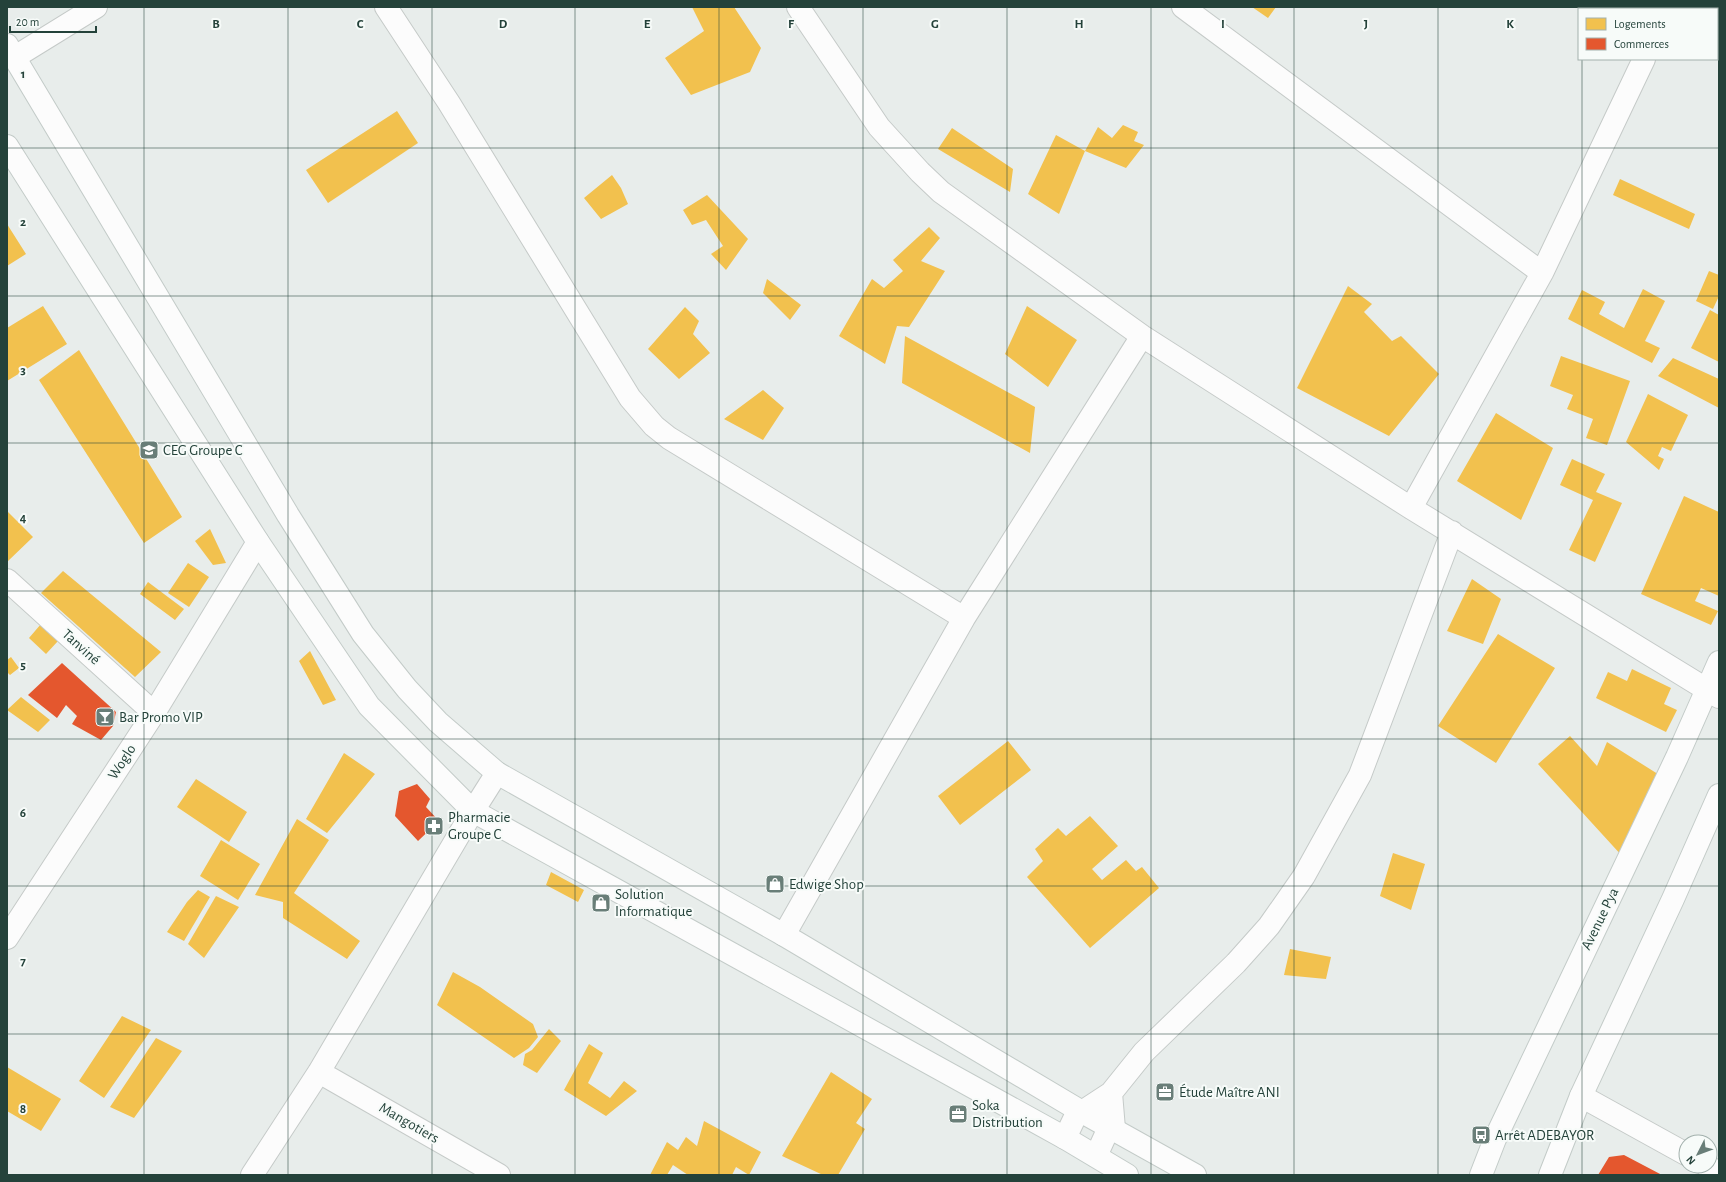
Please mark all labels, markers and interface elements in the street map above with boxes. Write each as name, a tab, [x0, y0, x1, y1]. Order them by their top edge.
scale bar	[10, 8, 96, 34]
legend	[1578, 8, 1718, 60]
text: 20 m	[16, 16, 39, 28]
text: B	[212, 18, 220, 31]
text: C	[357, 18, 364, 31]
text: D	[499, 18, 508, 31]
text: E	[644, 18, 651, 31]
text: F	[788, 18, 795, 31]
text: G	[931, 18, 939, 31]
text: H	[1074, 18, 1084, 31]
text: I	[1221, 18, 1225, 31]
text: J	[1364, 18, 1368, 31]
text: K	[1506, 18, 1514, 31]
text: Logements	[1614, 18, 1666, 30]
text: Commerces	[1614, 38, 1669, 50]
text: 1	[21, 68, 25, 81]
text: 2	[20, 216, 26, 229]
text: 3	[20, 364, 26, 377]
school or university icon: CEG Groupe C	[138, 439, 160, 461]
place label: CEG Groupe C	[163, 443, 243, 458]
text: 4	[20, 512, 27, 525]
street label: Tanviné	[59, 626, 103, 668]
text: 5	[20, 659, 26, 672]
bar icon: Bar Promo VIP	[94, 706, 116, 728]
place label: Bar Promo VIP	[119, 710, 203, 725]
street label: Woglo	[105, 742, 139, 782]
text: 6	[20, 807, 26, 820]
place label: Pharmacie Groupe C	[448, 810, 511, 842]
pharmacy icon: Pharmacie Groupe C	[423, 815, 445, 837]
shop icon: Edwige Shop	[764, 873, 786, 895]
place label: Edwige Shop	[789, 877, 864, 892]
street label: Avenue Pya	[1579, 886, 1621, 952]
place label: Solution Informatique	[615, 887, 692, 919]
shop icon: Solution Informatique	[590, 892, 612, 914]
text: 7	[20, 955, 26, 968]
office icon: Étude Maître ANI	[1154, 1081, 1176, 1103]
place label: Étude Maître ANI	[1179, 1083, 1280, 1100]
place label: Soka Distribution	[972, 1098, 1043, 1130]
street label: Mangotiers	[376, 1100, 442, 1146]
text: 8	[20, 1103, 26, 1116]
office icon: Soka Distribution	[947, 1103, 969, 1125]
bus stop icon: Arrêt ADEBAYOR	[1470, 1124, 1492, 1146]
place label: Arrêt ADEBAYOR	[1495, 1128, 1594, 1143]
north arrow	[1678, 1134, 1718, 1174]
text: N	[1684, 1154, 1698, 1167]

